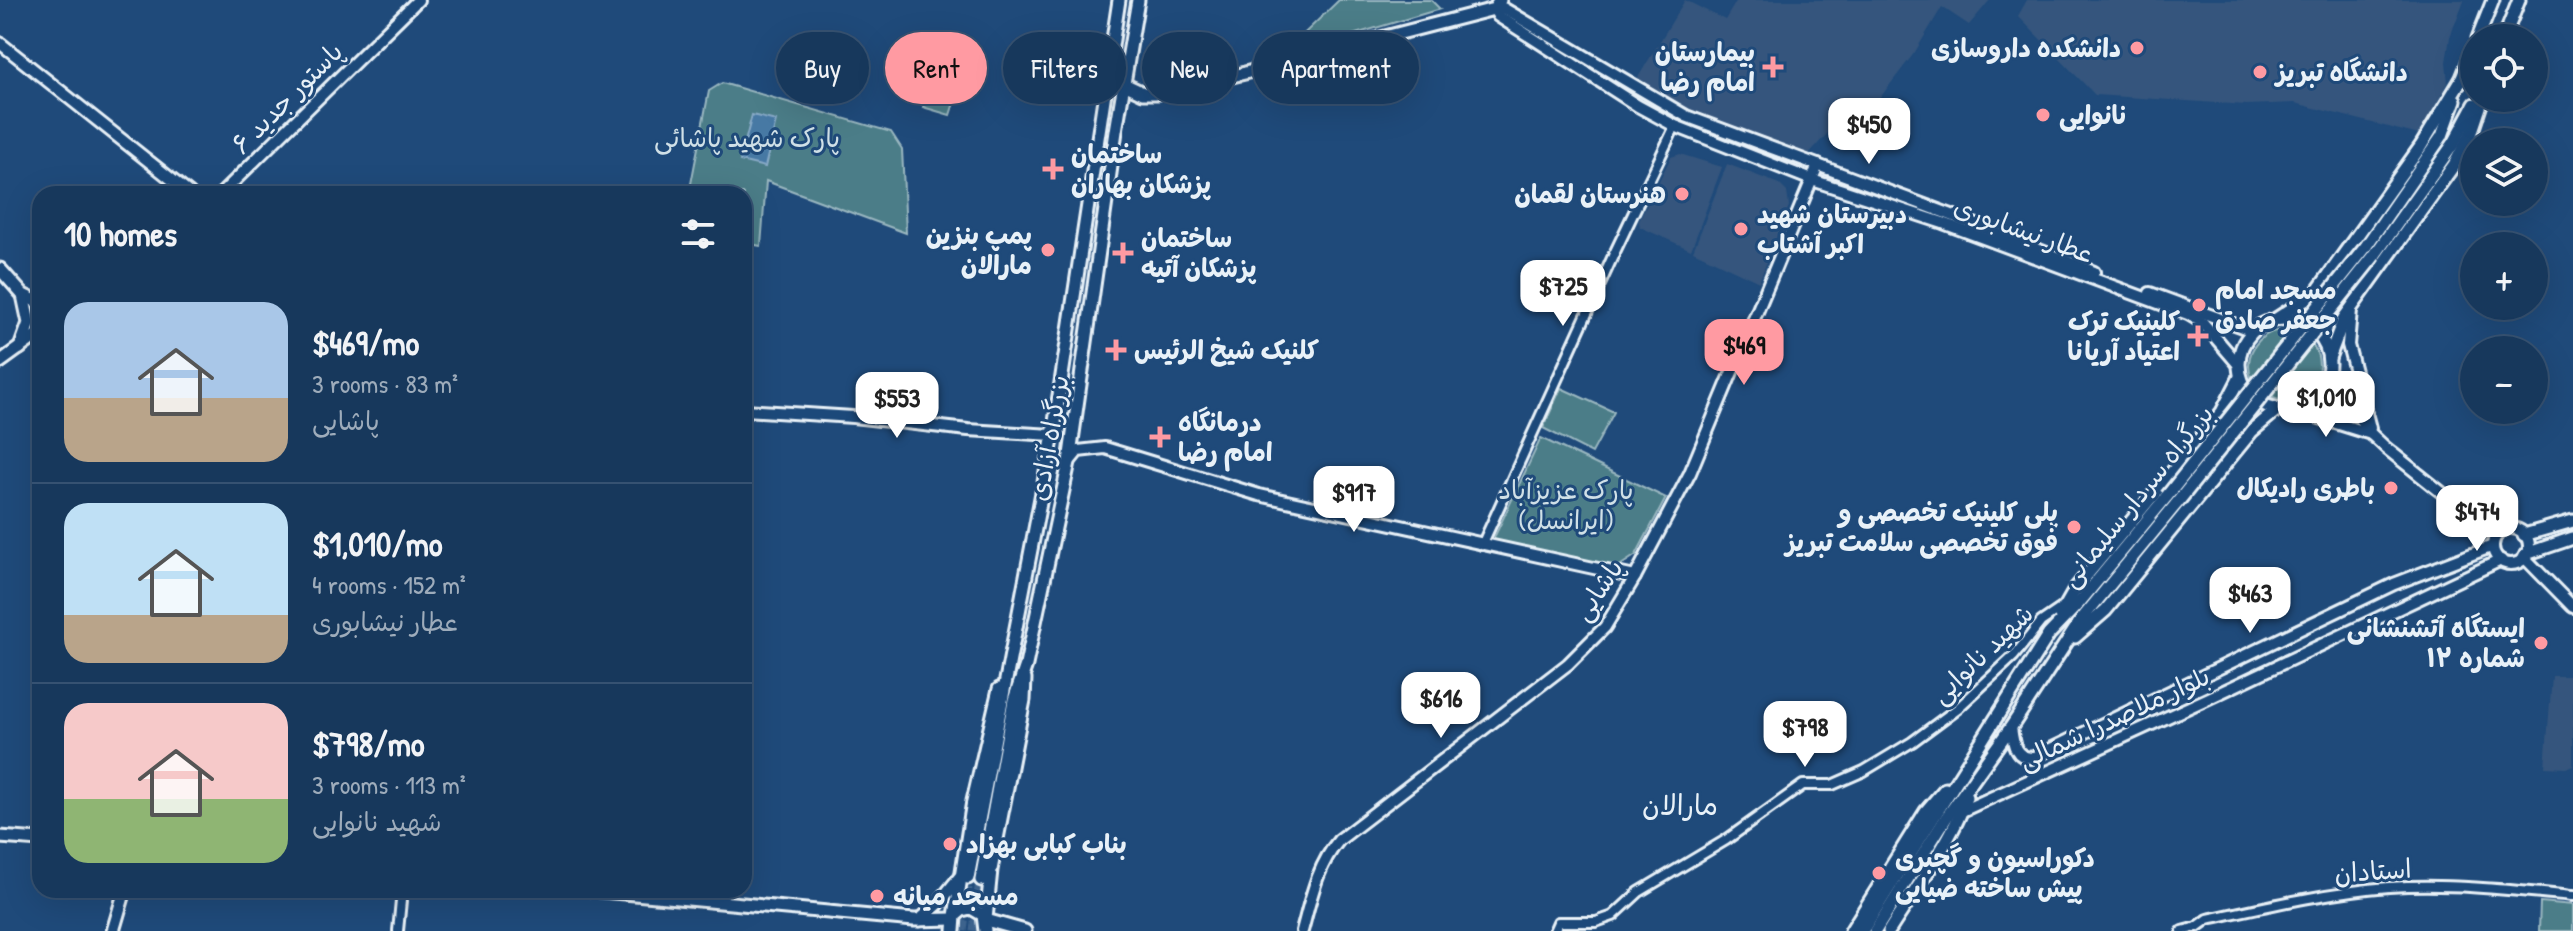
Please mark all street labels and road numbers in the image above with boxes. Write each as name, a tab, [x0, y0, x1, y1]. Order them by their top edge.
street label: پاستور جدید ۶	[223, 34, 350, 161]
street label: عطار نیشابوری	[1949, 188, 2099, 271]
street label: بزرگراه آزادی	[1020, 372, 1077, 504]
street label: بزرگراه سردار سلیمانی	[2052, 397, 2221, 594]
street label: پاشایی	[1564, 552, 1631, 627]
street label: شهید نانوایی	[1923, 596, 2040, 711]
street label: بلوار ملاصدرا شمالی	[2012, 658, 2215, 777]
street label: استادان	[2333, 850, 2413, 891]

